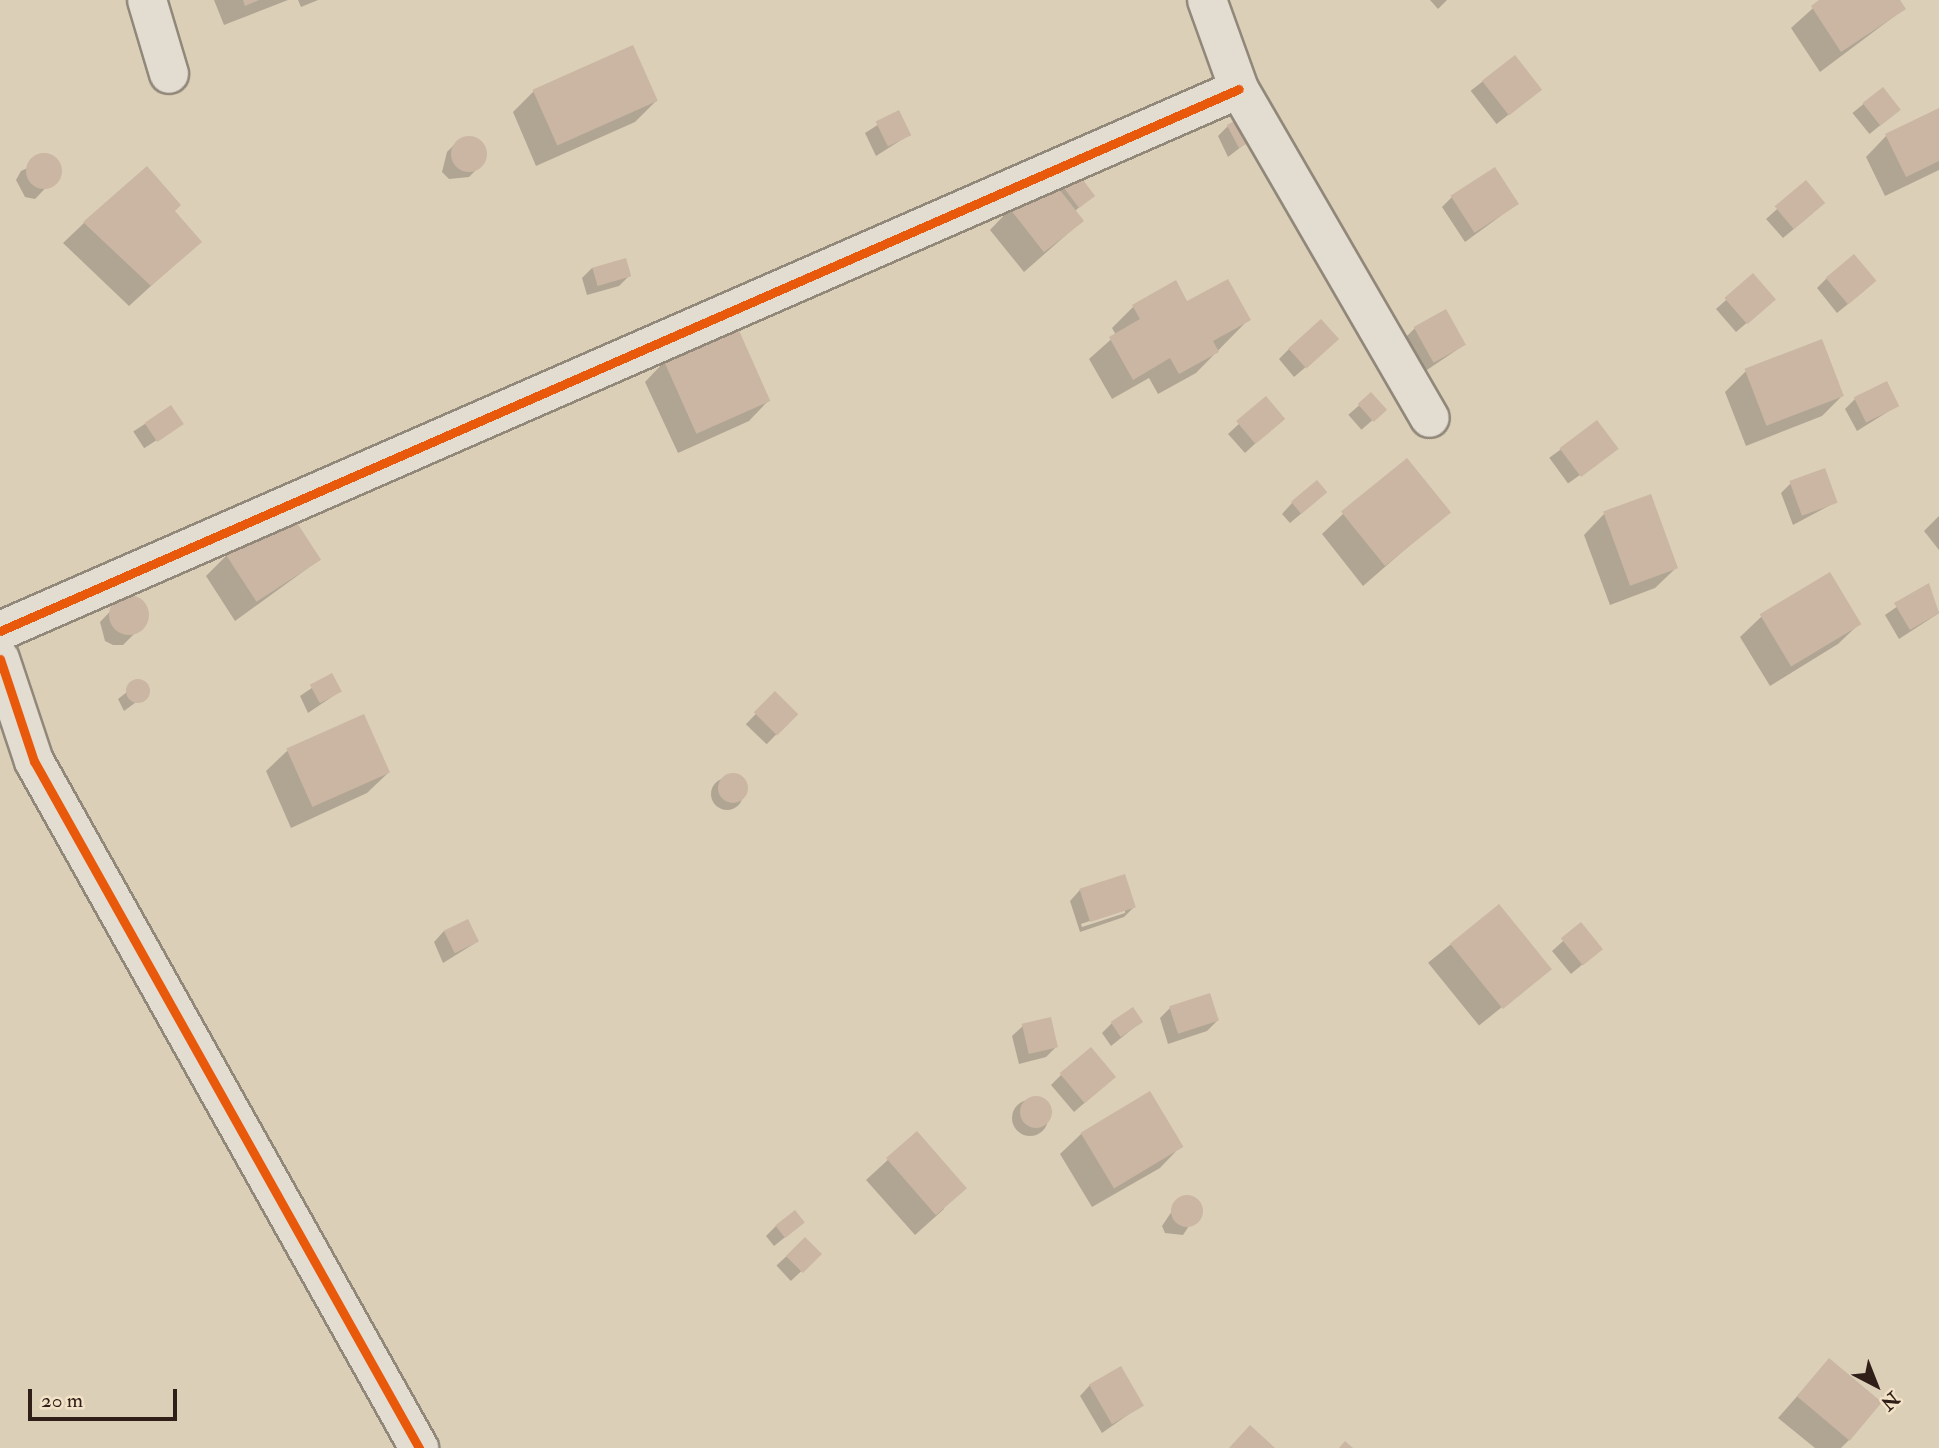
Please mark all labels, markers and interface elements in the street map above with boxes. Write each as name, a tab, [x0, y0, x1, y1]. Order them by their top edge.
north arrow	[1841, 1350, 1911, 1420]
scale bar	[32, 1374, 180, 1418]
text: N	[1876, 1386, 1904, 1415]
text: 20 m	[41, 1387, 83, 1414]

